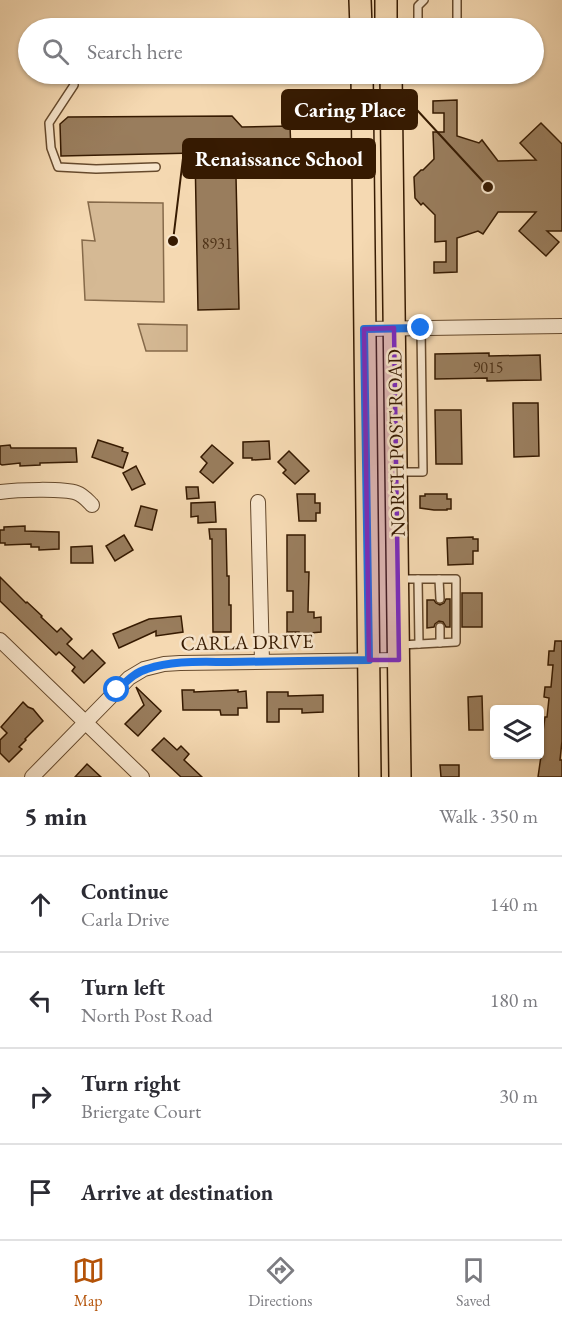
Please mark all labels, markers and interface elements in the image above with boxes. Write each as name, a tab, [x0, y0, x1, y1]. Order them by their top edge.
search box	[18, 18, 544, 84]
icon: search	[39, 35, 72, 68]
text: Search here	[87, 37, 182, 66]
callout: Caring Place	[282, 90, 417, 129]
text: Caring Place	[294, 96, 406, 123]
callout: Renaissance School	[183, 139, 375, 178]
text: Renaissance School	[195, 145, 363, 172]
house number: 8931	[202, 233, 232, 254]
route end	[407, 314, 433, 340]
street label: NORTH POST ROAD	[381, 349, 411, 537]
house number: 9015	[473, 357, 503, 378]
street label: CARLA DRIVE	[180, 628, 314, 656]
route start	[103, 676, 129, 702]
map controls	[490, 705, 544, 759]
button: layers	[490, 705, 544, 759]
text: 5 min	[24, 799, 87, 833]
text: Walk · 350 m	[439, 803, 538, 829]
text: Continue	[81, 877, 168, 906]
icon: ahead	[24, 888, 57, 921]
text: 140 m	[490, 891, 538, 917]
text: Carla Drive	[81, 906, 169, 932]
text: Turn left	[81, 973, 165, 1002]
icon: left	[24, 984, 57, 1017]
text: 180 m	[490, 987, 538, 1013]
text: North Post Road	[81, 1002, 213, 1028]
text: Turn right	[81, 1069, 180, 1098]
icon: right	[24, 1080, 57, 1113]
text: 30 m	[499, 1083, 538, 1109]
text: Briergate Court	[81, 1098, 201, 1124]
icon: arrive	[24, 1176, 57, 1209]
text: Arrive at destination	[81, 1178, 273, 1207]
tab: Map	[72, 1254, 105, 1311]
tab: Directions	[248, 1254, 313, 1311]
tab: Saved	[456, 1254, 490, 1311]

